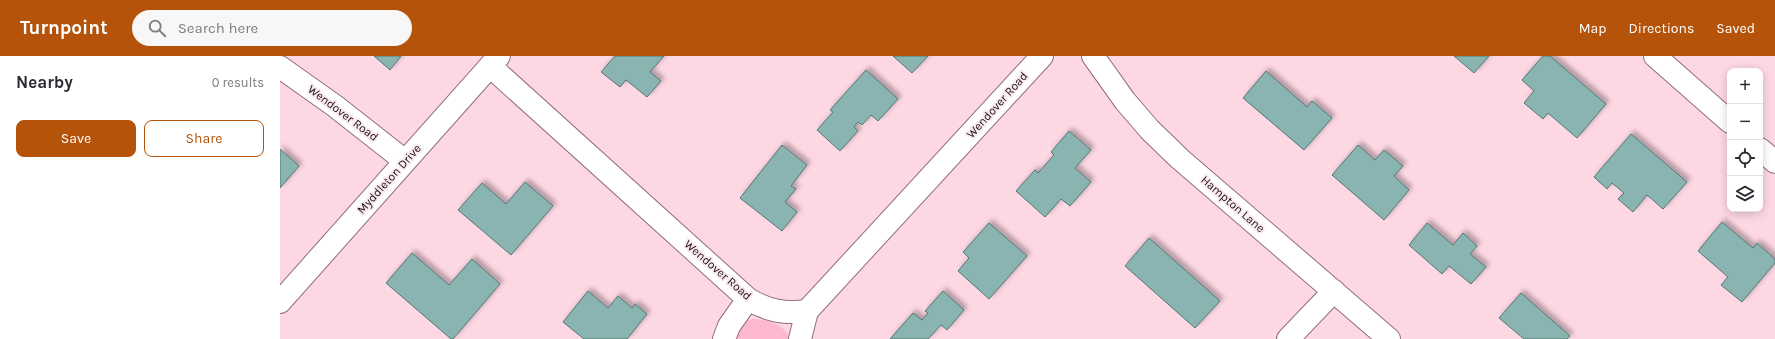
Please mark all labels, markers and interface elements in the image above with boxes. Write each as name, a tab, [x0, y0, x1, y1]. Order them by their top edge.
search box	[132, 10, 412, 46]
text: Turnpoint	[20, 17, 108, 39]
icon: search	[146, 17, 168, 39]
text: Search here	[178, 19, 258, 37]
text: Map	[1579, 20, 1607, 37]
text: Directions	[1629, 20, 1694, 37]
text: Saved	[1716, 20, 1755, 37]
map controls	[1727, 68, 1763, 212]
button: +	[1727, 68, 1763, 104]
street label: Wendover Road	[964, 69, 1030, 141]
text: Nearby	[16, 72, 73, 92]
text: 0 results	[212, 75, 264, 90]
street label: Wendover Road	[305, 82, 381, 144]
button: −	[1727, 104, 1763, 140]
button: Save	[16, 120, 136, 157]
button: Share	[144, 120, 264, 157]
button: locate	[1727, 140, 1763, 176]
street label: Myddleton Drive	[354, 141, 424, 217]
street label: Hampton Lane	[1198, 173, 1268, 235]
button: layers	[1727, 176, 1763, 212]
street label: Wendover Road	[682, 237, 754, 303]

